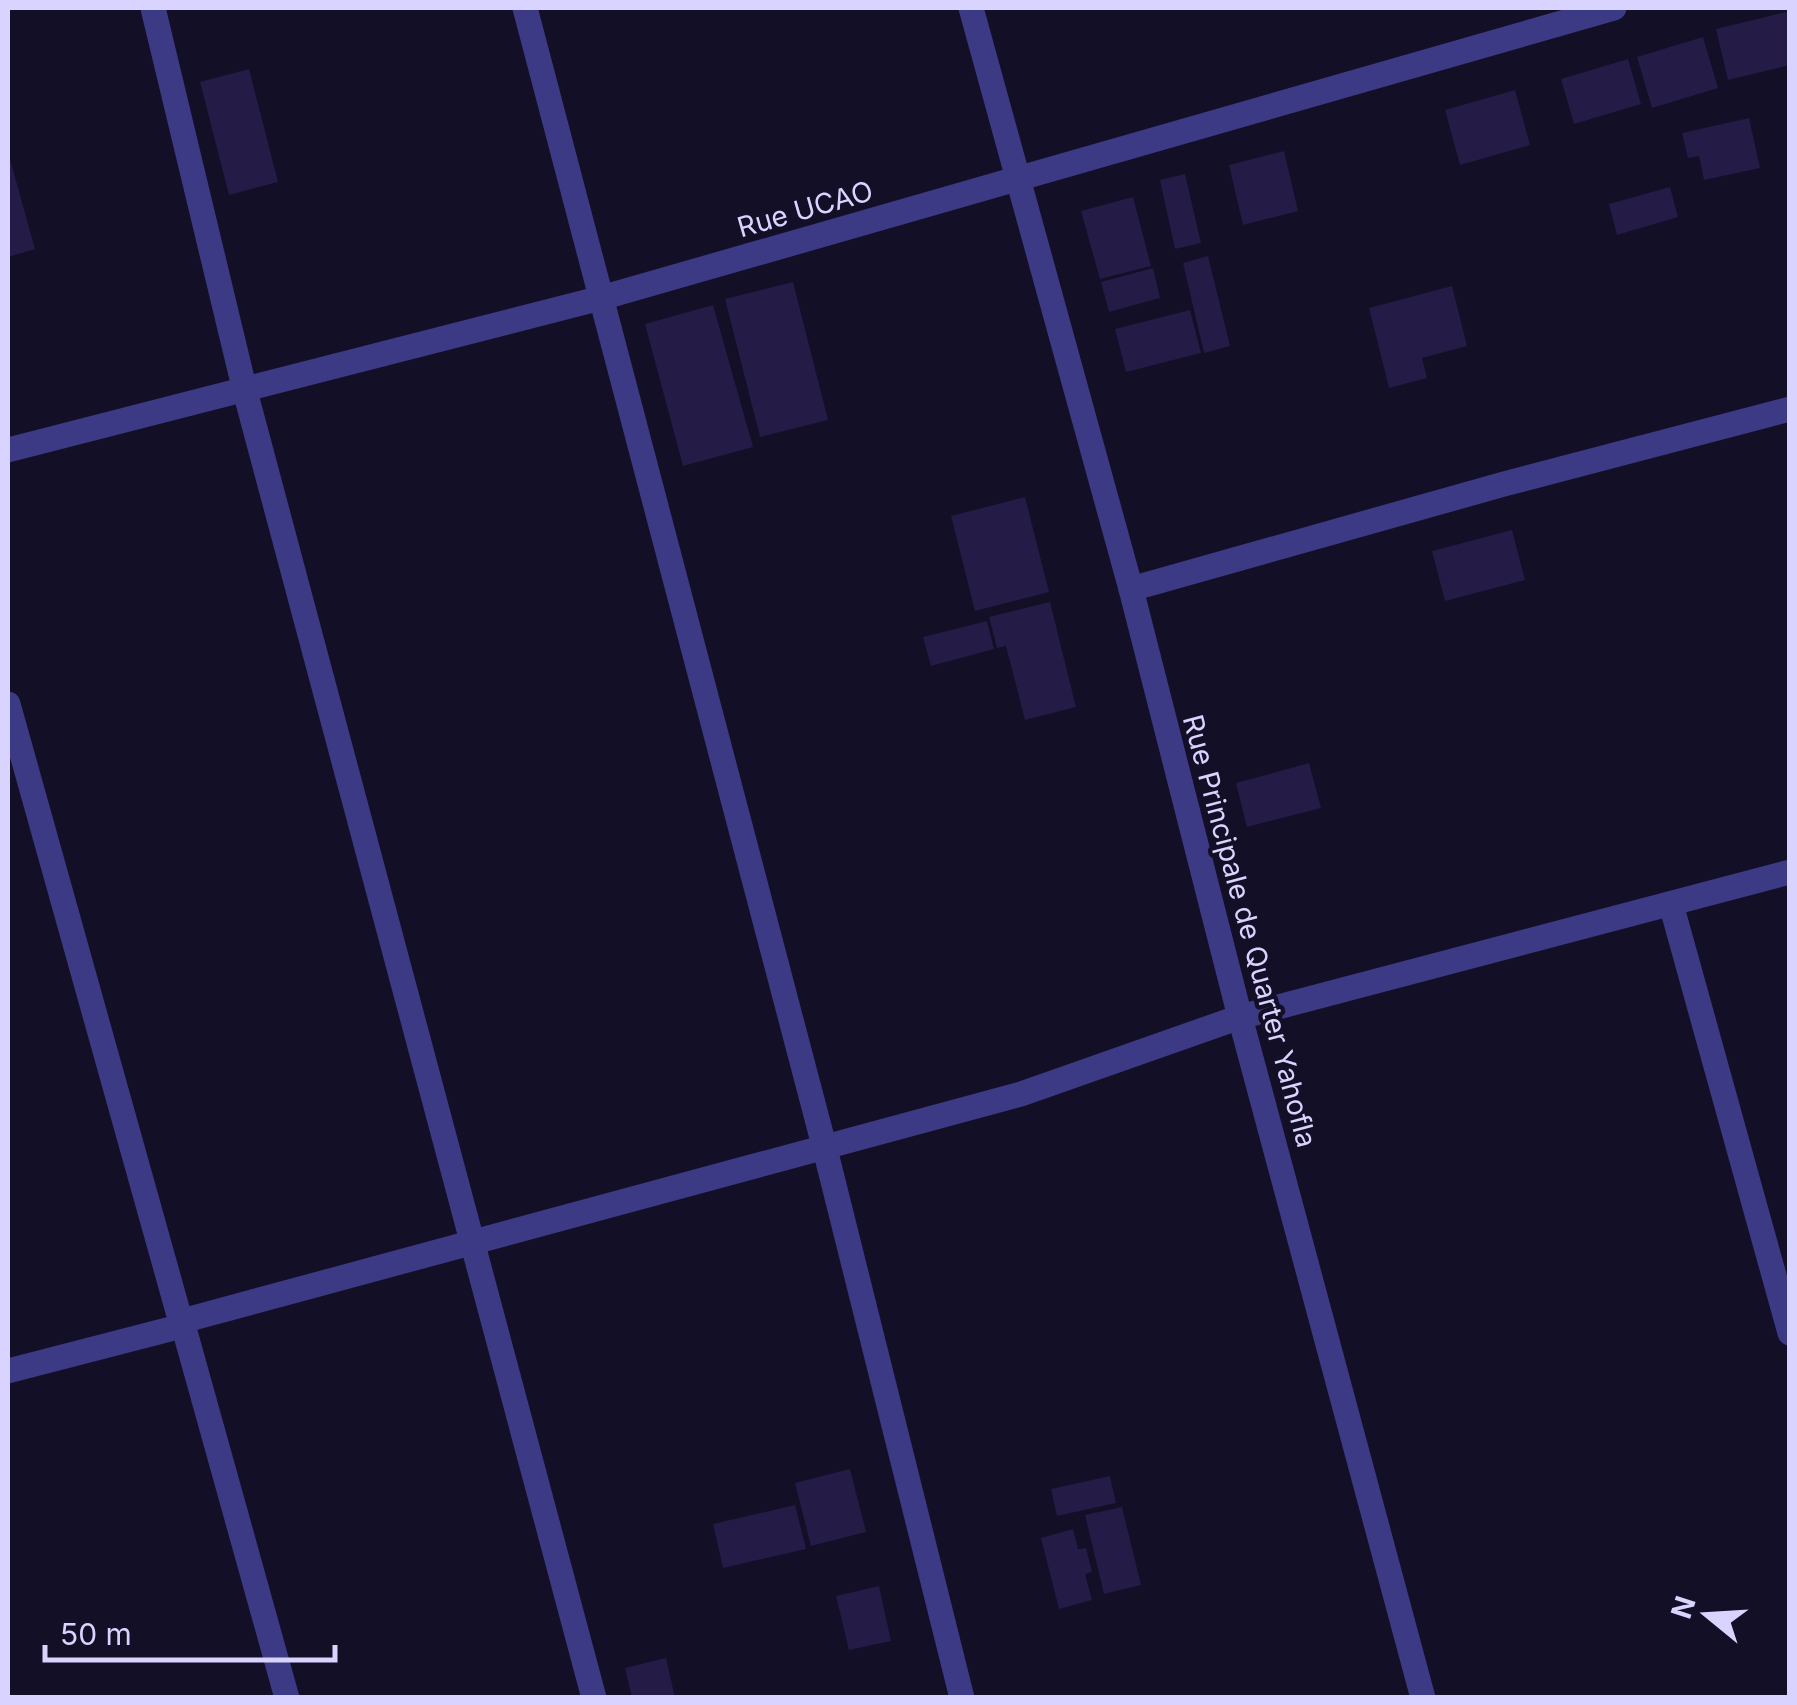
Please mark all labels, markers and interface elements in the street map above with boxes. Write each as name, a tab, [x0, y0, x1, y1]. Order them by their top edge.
street label: Rue UCAO	[733, 173, 877, 245]
street label: Rue Principale de Quarter Yahofla	[1176, 711, 1324, 1151]
north arrow	[1657, 1565, 1757, 1665]
text: N	[1664, 1592, 1703, 1623]
scale bar	[45, 1600, 335, 1662]
text: 50 m	[60, 1616, 132, 1652]

